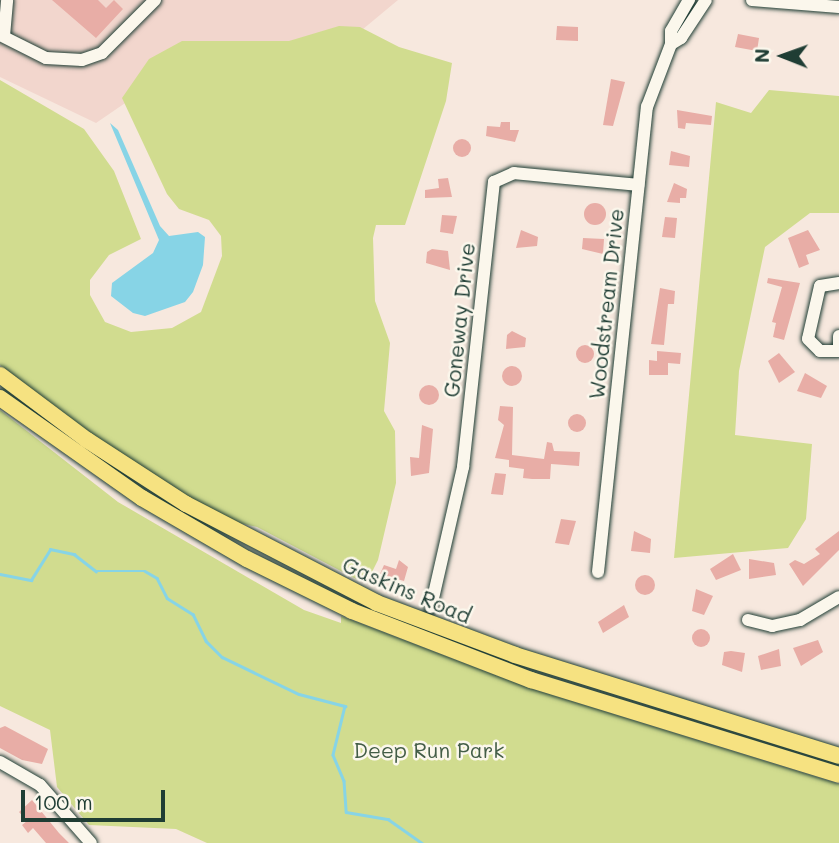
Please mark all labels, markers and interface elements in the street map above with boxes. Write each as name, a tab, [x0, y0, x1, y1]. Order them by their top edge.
north arrow	[748, 21, 818, 91]
text: N	[749, 48, 774, 63]
street label: Woodstream Drive	[583, 207, 629, 401]
street label: Goneway Drive	[438, 242, 480, 398]
street label: Gaskins Road	[339, 552, 475, 628]
park label: Deep Run Park	[353, 737, 505, 763]
scale bar	[24, 776, 168, 820]
text: 100 m	[34, 788, 93, 815]

